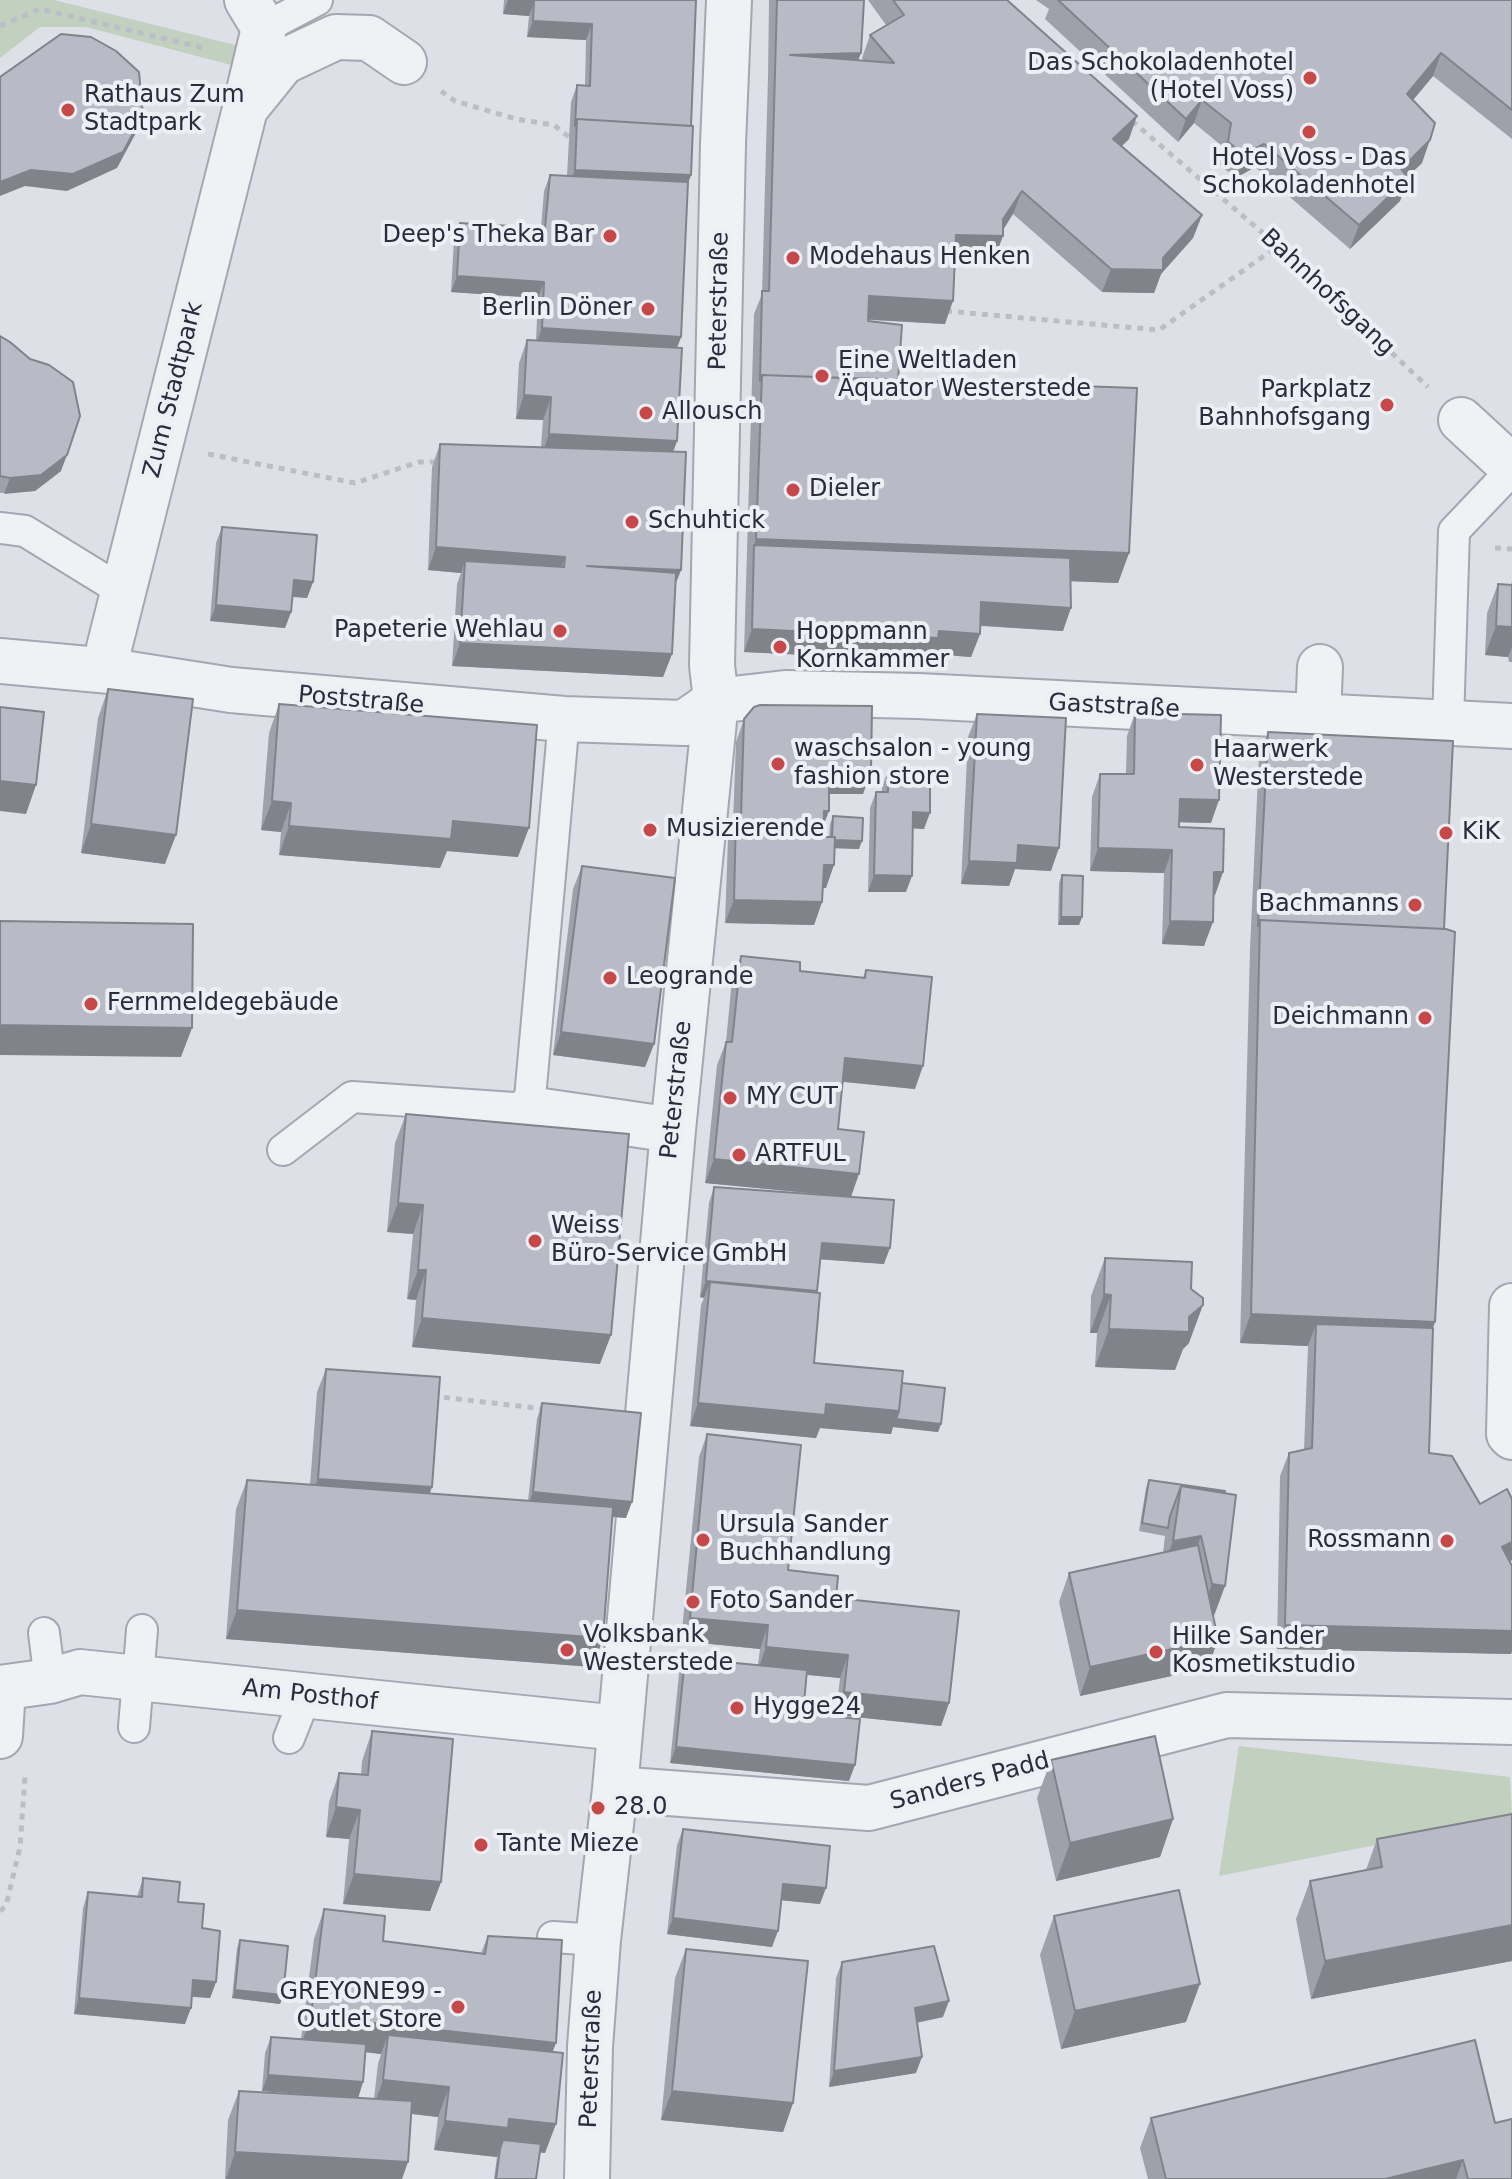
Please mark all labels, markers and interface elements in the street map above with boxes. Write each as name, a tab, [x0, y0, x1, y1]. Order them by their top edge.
place label: Das Schokoladenhotel (Hotel Voss)	[1027, 50, 1294, 106]
marker: Das Schokoladenhotel (Hotel Voss)	[1301, 69, 1319, 87]
place label: Rathaus Zum Stadtpark	[84, 82, 245, 138]
marker: Rathaus Zum Stadtpark	[59, 101, 77, 119]
marker: Hotel Voss - Das Schokoladenhotel	[1300, 123, 1318, 141]
place label: Hotel Voss - Das Schokoladenhotel	[1202, 145, 1416, 201]
place label: Deep's Theka Bar	[383, 222, 594, 250]
street label: Bahnhofsgang	[1254, 224, 1400, 362]
marker: Deep's Theka Bar	[601, 227, 619, 245]
street label: Peterstraße	[704, 231, 736, 371]
place label: Modehaus Henken	[809, 244, 1031, 272]
marker: Modehaus Henken	[784, 249, 802, 267]
place label: Berlin Döner	[482, 295, 632, 323]
street label: Zum Stadtpark	[138, 299, 210, 481]
marker: Berlin Döner	[639, 300, 657, 318]
place label: Eine Weltladen Äquator Westerstede	[838, 348, 1091, 404]
marker: Eine Weltladen Äquator Westerstede	[813, 367, 831, 385]
place label: Parkplatz Bahnhofsgang	[1198, 377, 1371, 433]
marker: Parkplatz Bahnhofsgang	[1378, 396, 1396, 414]
place label: Allousch	[662, 399, 763, 427]
marker: Allousch	[637, 404, 655, 422]
place label: Dieler	[809, 476, 880, 504]
marker: Dieler	[784, 481, 802, 499]
place label: Schuhtick	[648, 508, 765, 536]
marker: Schuhtick	[623, 513, 641, 531]
place label: Papeterie Wehlau	[334, 617, 544, 645]
place label: Hoppmann Kornkammer	[796, 619, 949, 675]
marker: Papeterie Wehlau	[551, 622, 569, 640]
marker: Hoppmann Kornkammer	[771, 638, 789, 656]
street label: Poststraße	[297, 681, 425, 721]
street label: Gaststraße	[1048, 689, 1180, 725]
place label: waschsalon - young fashion store	[794, 736, 1031, 792]
place label: Haarwerk Westerstede	[1213, 737, 1363, 793]
marker: waschsalon - young fashion store	[769, 755, 787, 773]
marker: Haarwerk Westerstede	[1188, 756, 1206, 774]
place label: Musizierende	[666, 816, 824, 844]
place label: KiK	[1462, 819, 1500, 847]
marker: Musizierende	[641, 821, 659, 839]
marker: KiK	[1437, 824, 1455, 842]
place label: Bachmanns	[1258, 891, 1399, 919]
marker: Bachmanns	[1406, 896, 1424, 914]
place label: Leogrande	[626, 964, 753, 992]
marker: Leogrande	[601, 969, 619, 987]
place label: Fernmeldegebäude	[107, 990, 339, 1018]
marker: Fernmeldegebäude	[82, 995, 100, 1013]
place label: Deichmann	[1272, 1004, 1409, 1032]
marker: Deichmann	[1416, 1009, 1434, 1027]
street label: Peterstraße	[655, 1019, 699, 1161]
place label: MY CUT	[746, 1084, 838, 1112]
marker: MY CUT	[721, 1089, 739, 1107]
place label: ARTFUL	[755, 1141, 846, 1169]
marker: ARTFUL	[730, 1146, 748, 1164]
place label: Weiss Büro-Service GmbH	[551, 1213, 787, 1269]
marker: Weiss Büro-Service GmbH	[526, 1232, 544, 1250]
place label: Ursula Sander Buchhandlung	[719, 1512, 892, 1568]
place label: Rossmann	[1307, 1527, 1431, 1555]
marker: Ursula Sander Buchhandlung	[694, 1531, 712, 1549]
marker: Rossmann	[1438, 1532, 1456, 1550]
place label: Foto Sander	[709, 1588, 853, 1616]
marker: Foto Sander	[684, 1593, 702, 1611]
place label: Volksbank Westerstede	[583, 1622, 733, 1678]
place label: Hilke Sander Kosmetikstudio	[1172, 1624, 1356, 1680]
marker: Volksbank Westerstede	[558, 1641, 576, 1659]
marker: Hilke Sander Kosmetikstudio	[1147, 1643, 1165, 1661]
street label: Am Posthof	[241, 1675, 379, 1717]
place label: Hygge24	[753, 1694, 861, 1722]
marker: Hygge24	[728, 1699, 746, 1717]
street label: Sanders Padd	[887, 1747, 1053, 1817]
place label: 28.0	[614, 1794, 667, 1822]
marker: 28.0	[589, 1799, 607, 1817]
place label: Tante Mieze	[497, 1831, 639, 1859]
marker: Tante Mieze	[472, 1836, 490, 1854]
place label: GREYONE99 - Outlet Store	[279, 1979, 442, 2035]
street label: Peterstraße	[575, 1989, 609, 2129]
marker: GREYONE99 - Outlet Store	[449, 1998, 467, 2016]

